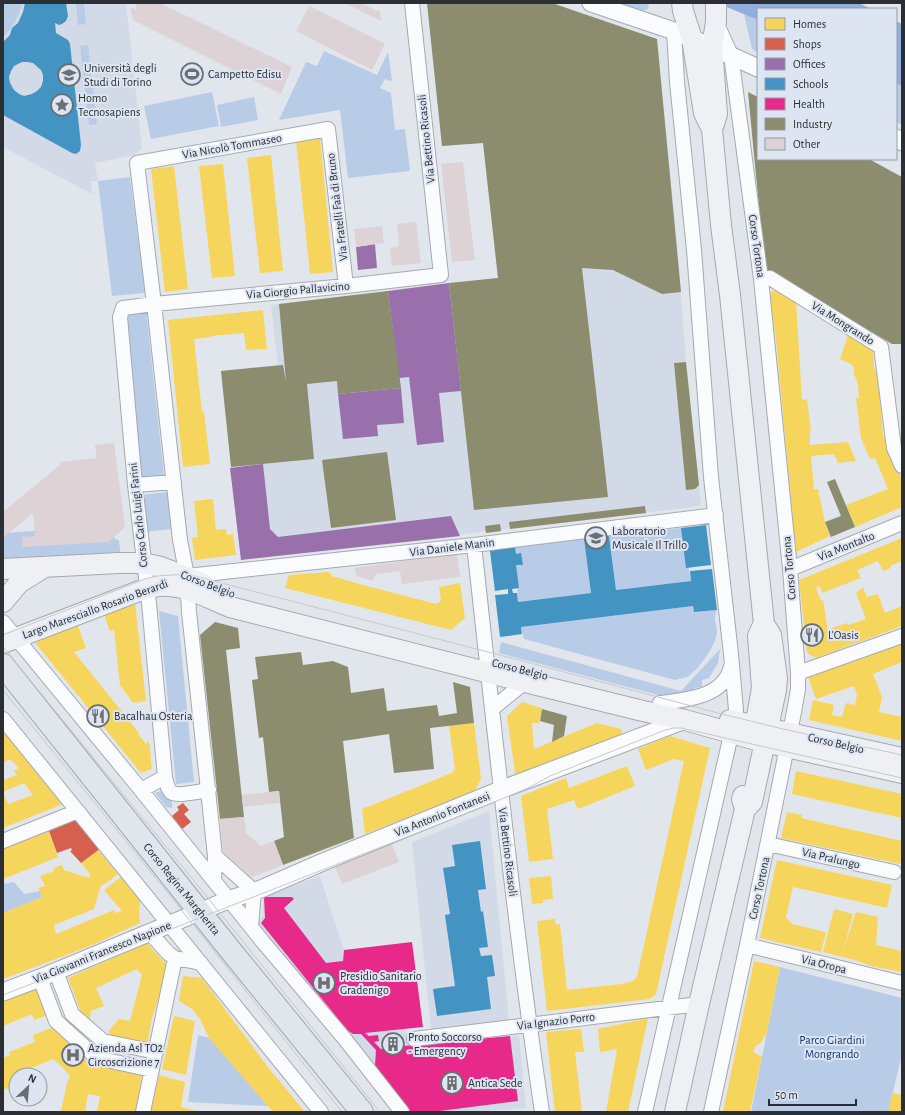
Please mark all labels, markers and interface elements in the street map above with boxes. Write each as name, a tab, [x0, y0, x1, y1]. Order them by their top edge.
legend	[757, 8, 897, 160]
text: Homes	[793, 18, 826, 30]
text: Shops	[793, 38, 821, 50]
text: Offices	[793, 58, 826, 70]
sports icon: Campetto Edisu	[179, 61, 205, 87]
school or university icon: Università degli Studi di Torino	[56, 62, 82, 88]
place label: Università degli Studi di Torino	[84, 62, 157, 88]
place label: Campetto Edisu	[208, 68, 281, 80]
text: Schools	[793, 78, 828, 90]
place icon: Homo Tecnosapiens	[49, 92, 75, 118]
place label: Homo Tecnosapiens	[78, 92, 140, 118]
street label: Via Bettino Ricasoli	[415, 94, 437, 184]
text: Health	[793, 98, 825, 110]
text: Industry	[793, 118, 832, 131]
street label: Via Nicolò Tommaseo	[181, 131, 283, 161]
text: Other	[793, 138, 820, 150]
street label: Via Fratelli Faà di Bruno	[324, 152, 350, 262]
street label: Corso Tortona	[747, 214, 767, 279]
street label: Via Giorgio Pallavicino	[246, 279, 350, 301]
street label: Via Mongrando	[809, 299, 877, 347]
street label: Corso Carlo Luigi Farini	[127, 462, 149, 568]
school or university icon: Laboratorio Musicale Il Trillo	[583, 525, 609, 551]
place label: Laboratorio Musicale Il Trillo	[612, 525, 687, 551]
street label: Via Montalto	[816, 529, 876, 563]
street label: Corso Tortona	[780, 535, 798, 600]
street label: Via Daniele Manin	[409, 536, 495, 558]
street label: Corso Belgio	[179, 568, 237, 600]
street label: Largo Maresciallo Rosario Berardi	[21, 577, 169, 641]
restaurant icon: L'Oasis	[799, 622, 825, 648]
place label: L'Oasis	[828, 629, 859, 641]
street label: Corso Belgio	[491, 656, 549, 682]
restaurant icon: Bacalhau Osteria	[85, 703, 111, 729]
place label: Bacalhau Osteria	[114, 710, 193, 722]
street label: Corso Belgio	[807, 731, 865, 755]
street label: Via Antonio Fontanesi	[393, 789, 491, 839]
street label: Via Bettino Ricasoli	[497, 807, 519, 897]
street label: Corso Regina Margherita	[141, 841, 223, 938]
street label: Via Pralungo	[801, 845, 861, 871]
street label: Corso Tortona	[746, 855, 772, 920]
street label: Via Giovanni Francesco Napione	[31, 919, 173, 985]
street label: Via Oropa	[800, 953, 848, 976]
hospital icon: Presidio Sanitario Gradenigo	[311, 970, 337, 996]
place label: Presidio Sanitario Gradenigo	[340, 970, 422, 996]
street label: Via Ignazio Porro	[516, 1010, 596, 1032]
building icon: Pronto Soccorso - Emergency	[380, 1031, 406, 1057]
place label: Pronto Soccorso - Emergency	[408, 1031, 482, 1058]
park label: Parco Giardini Mongrando	[799, 1034, 865, 1060]
hospital icon: Azienda Asl TO2 Circoscrizione 7	[60, 1042, 86, 1068]
place label: Azienda Asl TO2 Circoscrizione 7	[88, 1042, 164, 1068]
north arrow	[8, 1067, 48, 1107]
building icon: Antica Sede	[439, 1070, 465, 1096]
text: N	[26, 1072, 38, 1085]
place label: Antica Sede	[468, 1077, 522, 1089]
scale bar	[769, 1081, 856, 1107]
text: 50 m	[775, 1089, 798, 1101]

